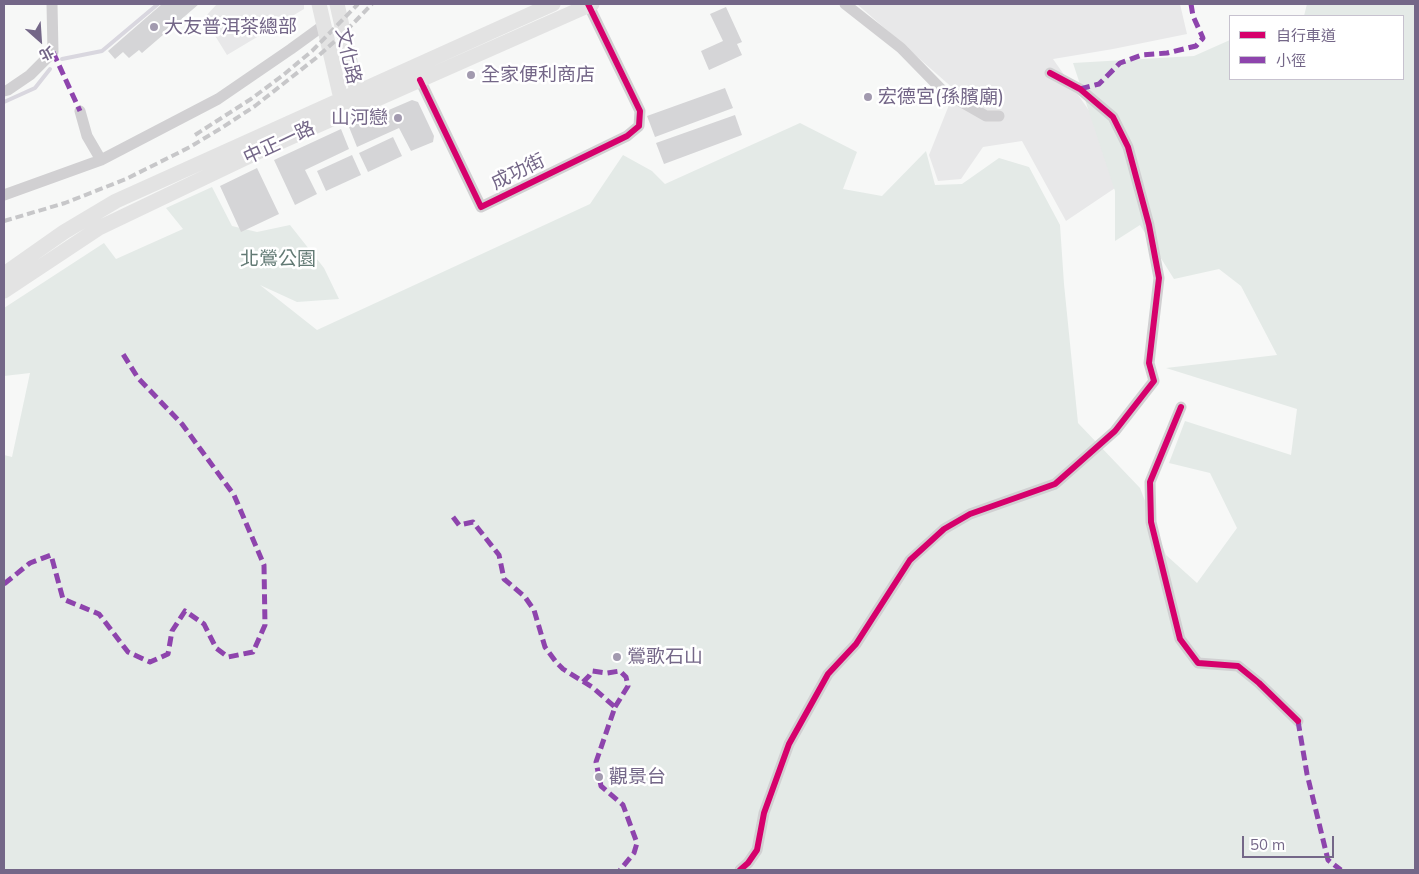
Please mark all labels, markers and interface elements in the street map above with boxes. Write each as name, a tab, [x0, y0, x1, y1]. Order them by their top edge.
north arrow	[15, 15, 65, 65]
legend	[1229, 15, 1404, 80]
place label: 大友普洱茶總部	[164, 16, 297, 38]
marker: 大友普洱茶總部	[148, 21, 160, 33]
street label: 文化路	[330, 26, 366, 86]
text: 自行車道	[1276, 26, 1336, 45]
text: 北	[36, 42, 57, 65]
text: 小徑	[1276, 51, 1306, 70]
place label: 全家便利商店	[481, 64, 595, 86]
marker: 全家便利商店	[465, 69, 477, 81]
place label: 宏德宮(孫臏廟)	[878, 86, 1004, 108]
marker: 宏德宮(孫臏廟)	[862, 91, 874, 103]
place label: 山河戀	[331, 107, 388, 129]
marker: 山河戀	[392, 112, 404, 124]
street label: 中正一路	[240, 117, 318, 169]
street label: 成功街	[487, 149, 549, 195]
park label: 北鶯公園	[240, 248, 316, 270]
place label: 鶯歌石山	[627, 646, 703, 668]
marker: 鶯歌石山	[611, 651, 623, 663]
place label: 觀景台	[609, 766, 666, 788]
marker: 觀景台	[593, 771, 605, 783]
scale bar	[1244, 826, 1336, 858]
text: 50 m	[1250, 835, 1285, 854]

